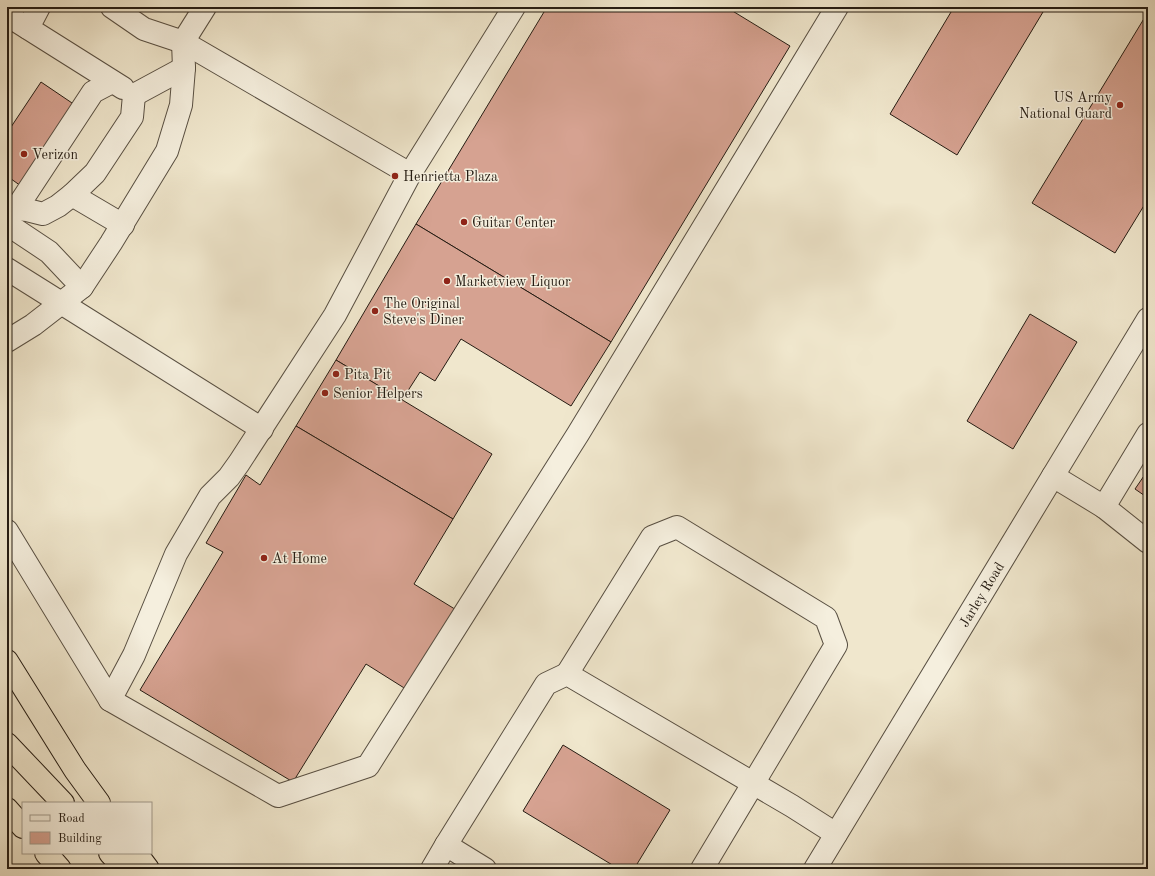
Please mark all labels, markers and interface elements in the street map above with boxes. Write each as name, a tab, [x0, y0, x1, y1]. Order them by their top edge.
place label: US Army National Guard	[1019, 91, 1113, 121]
marker: US Army National Guard	[1115, 100, 1125, 110]
place label: Verizon	[32, 148, 79, 162]
marker: Verizon	[19, 149, 29, 159]
place label: Henrietta Plaza	[403, 170, 498, 184]
marker: Henrietta Plaza	[390, 171, 400, 181]
place label: Guitar Center	[472, 216, 556, 230]
marker: Guitar Center	[459, 217, 469, 227]
place label: Marketview Liquor	[455, 275, 571, 289]
marker: Marketview Liquor	[442, 276, 452, 286]
place label: The Original Steve's Diner	[383, 297, 464, 327]
marker: The Original Steve's Diner	[370, 306, 380, 316]
place label: Pita Pit	[344, 368, 391, 382]
marker: Pita Pit	[331, 369, 341, 379]
place label: Senior Helpers	[333, 387, 423, 401]
marker: Senior Helpers	[320, 388, 330, 398]
place label: At Home	[272, 552, 327, 566]
marker: At Home	[259, 553, 269, 563]
street label: Jarley Road	[957, 560, 1007, 630]
legend	[22, 802, 152, 854]
text: Road	[58, 813, 85, 825]
text: Building	[58, 833, 102, 845]

